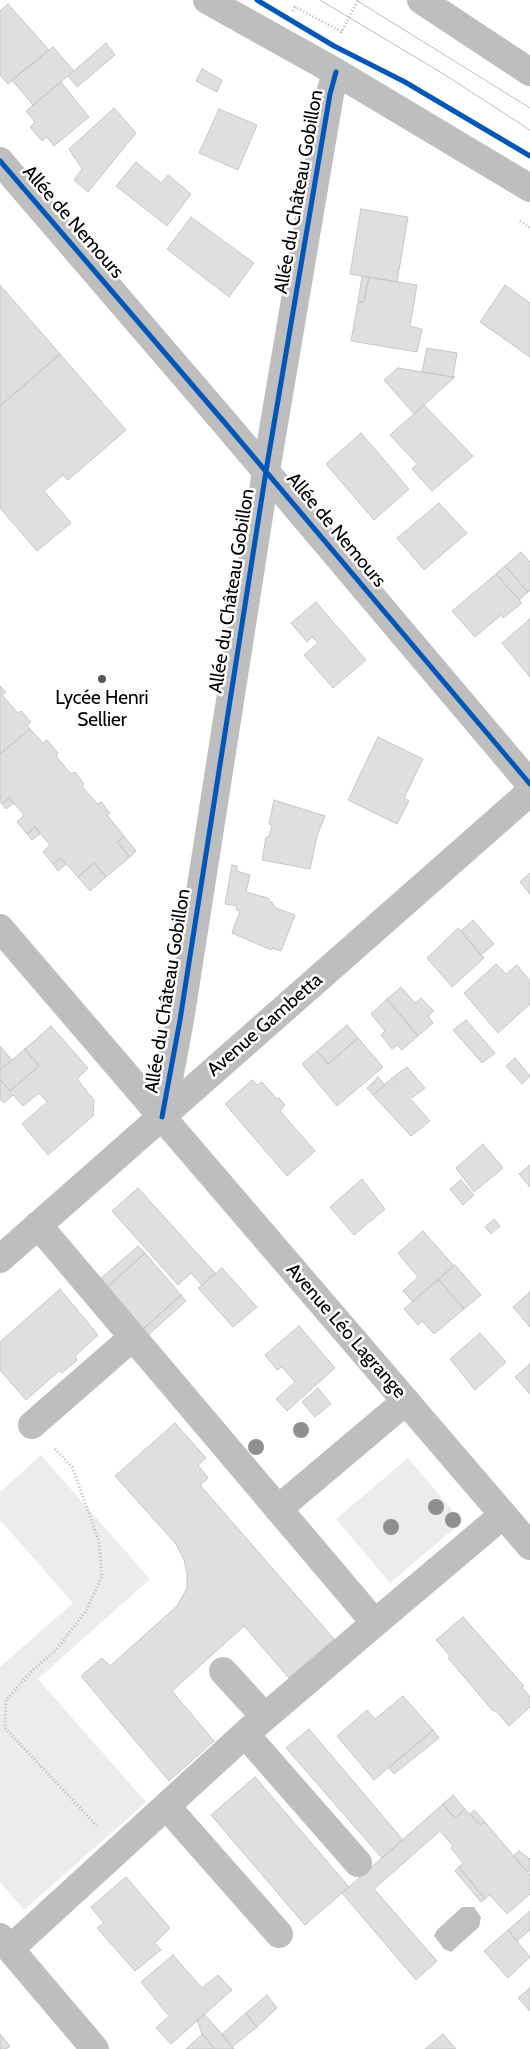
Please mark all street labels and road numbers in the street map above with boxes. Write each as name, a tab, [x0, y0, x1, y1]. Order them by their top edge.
street label: Allée du Château Gobillon	[270, 88, 328, 296]
street label: Allée de Nemours	[18, 161, 128, 283]
street label: Allée de Nemours	[281, 468, 391, 592]
street label: Allée du Château Gobillon	[205, 487, 259, 695]
street label: Allée du Château Gobillon	[141, 887, 195, 1095]
street label: Avenue Gambetta	[203, 969, 327, 1081]
street label: Avenue Léo Lagrange	[281, 1259, 411, 1403]

